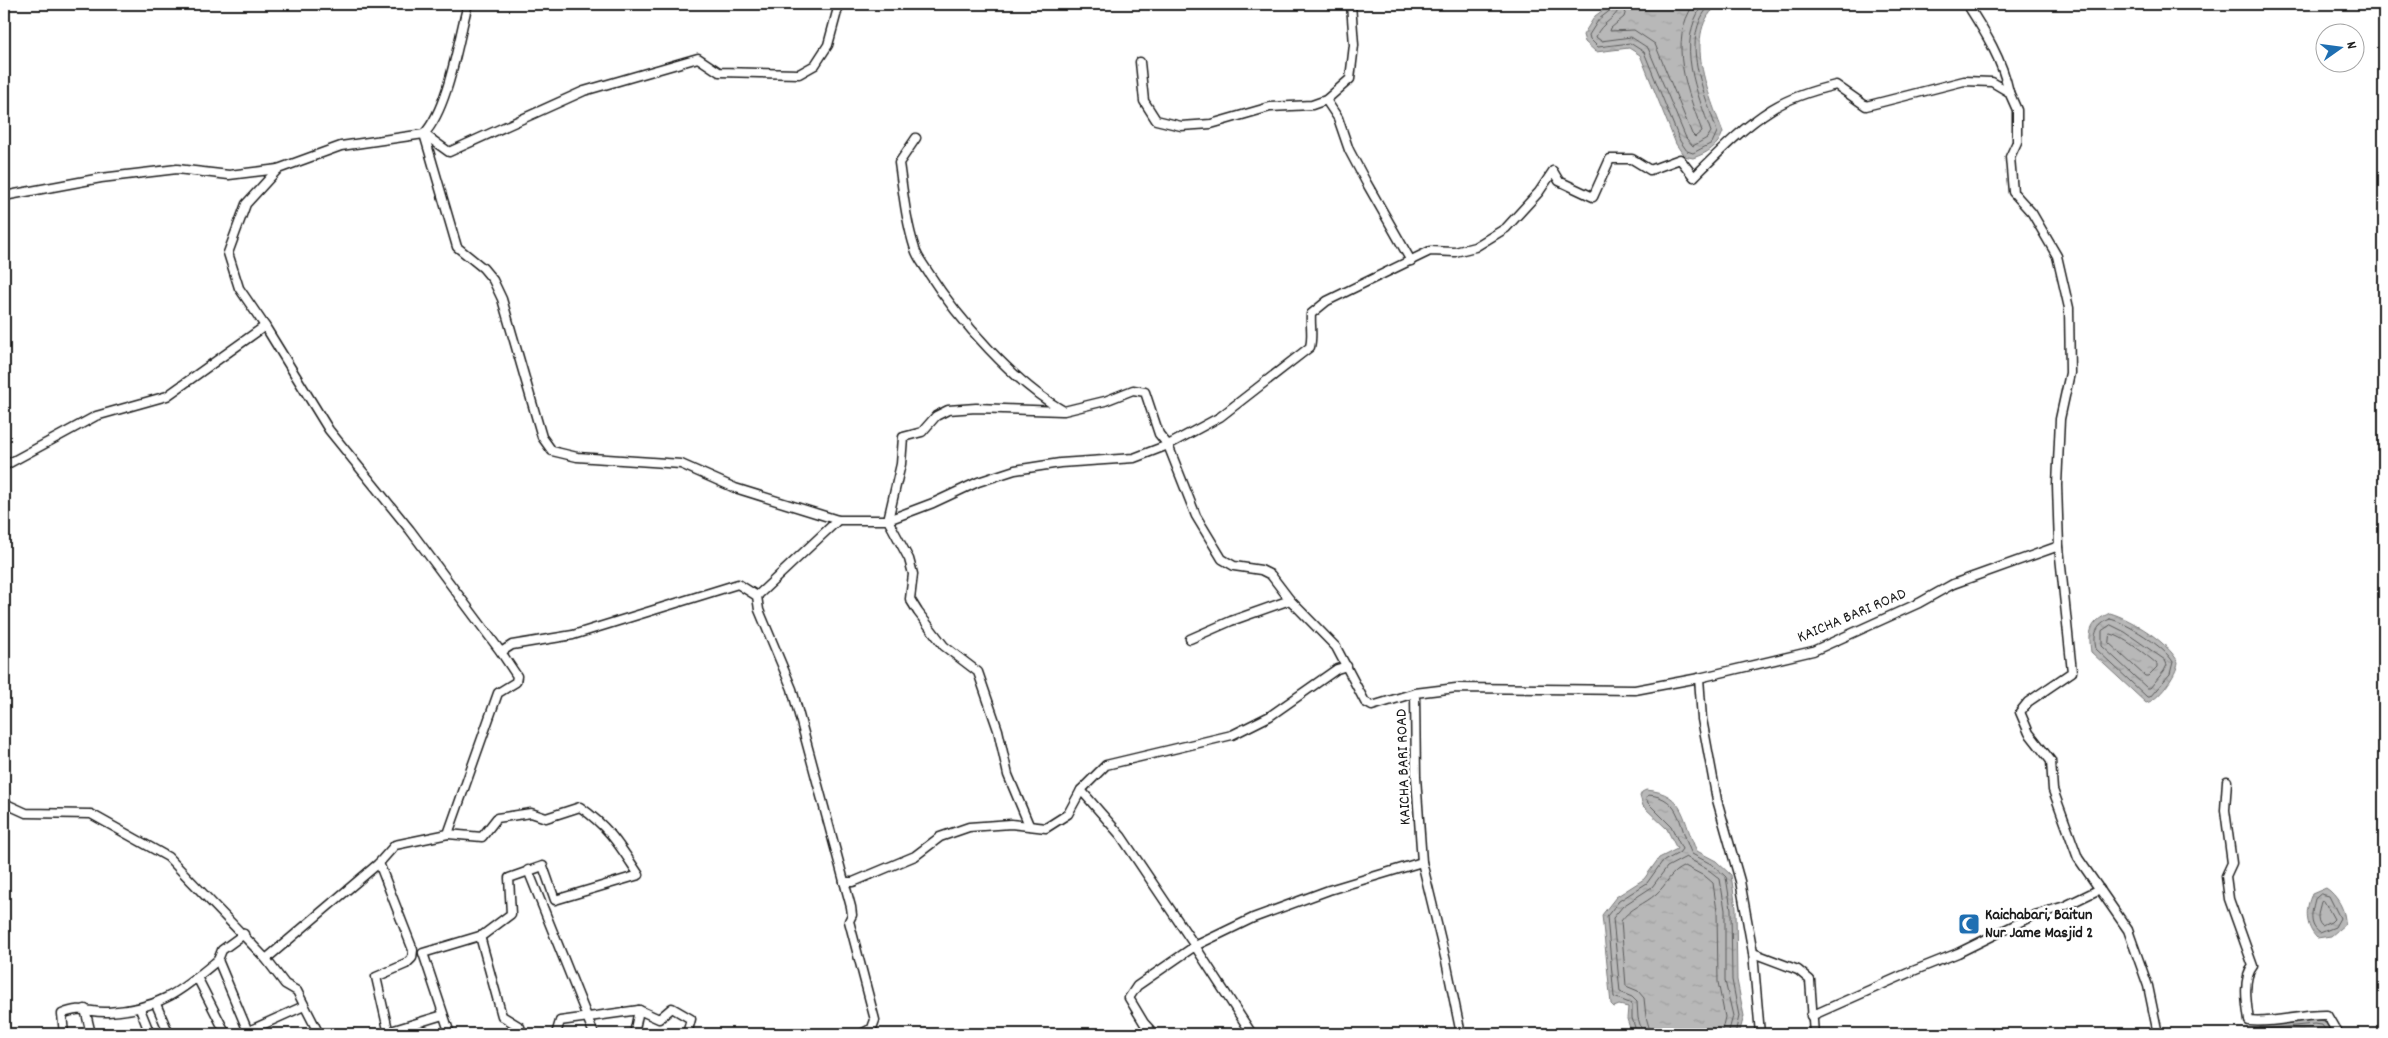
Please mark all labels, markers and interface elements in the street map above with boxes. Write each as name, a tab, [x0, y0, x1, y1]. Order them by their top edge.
north arrow	[2316, 22, 2366, 72]
text: N	[2340, 40, 2361, 51]
street label: KAICHA BARI ROAD	[1794, 583, 1910, 649]
street label: KAICHA BARI ROAD	[1390, 708, 1418, 826]
place label: Kaichabari, Baitun Nur Jame Masjid 2	[1985, 904, 2093, 945]
mosque icon: Kaichabari, Baitun Nur Jame Masjid 2	[1957, 912, 1981, 936]

